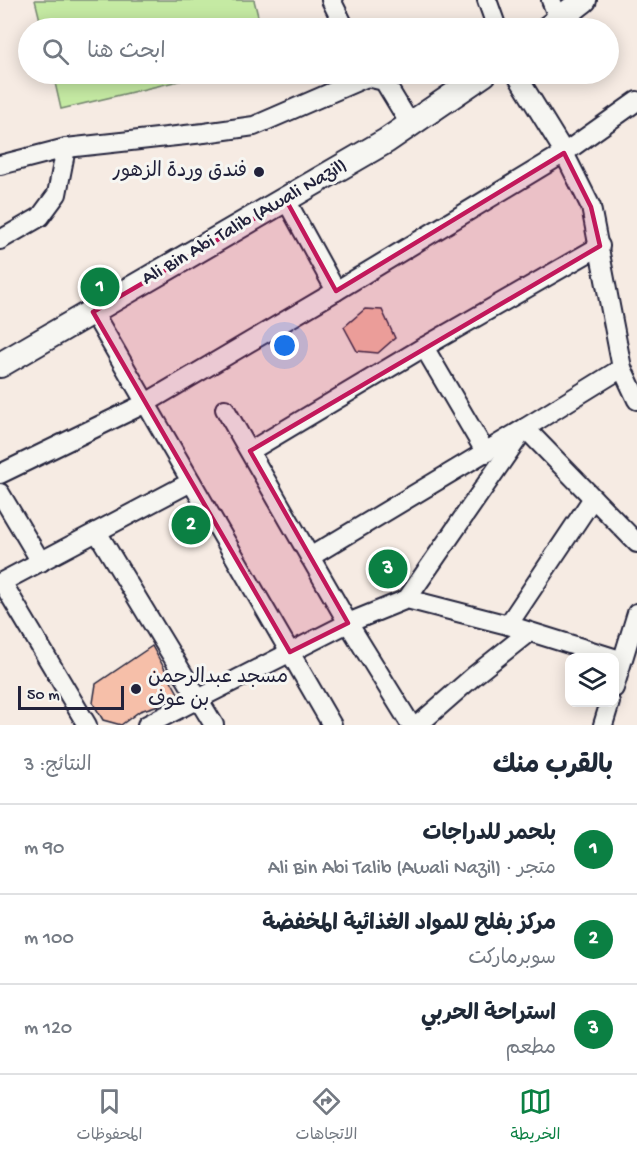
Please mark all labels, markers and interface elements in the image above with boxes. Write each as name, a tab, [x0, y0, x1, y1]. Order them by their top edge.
search box	[18, 18, 619, 84]
icon: search	[39, 35, 72, 68]
text: ابحث هنا	[87, 40, 166, 66]
street label: Ali Bin Abi Talib (Awali Nazil)	[138, 155, 352, 291]
place label: فندق وردة الزهور	[112, 160, 247, 184]
marker: فندق وردة الزهور	[252, 165, 266, 179]
pin: 1	[80, 264, 120, 310]
your location	[270, 331, 299, 360]
pin: 2	[172, 502, 210, 548]
pin: 3	[368, 546, 408, 592]
map controls	[565, 653, 619, 707]
button: layers	[565, 653, 619, 707]
place label: مسجد عبدالرحمن بن عوف	[148, 666, 288, 713]
marker: مسجد عبدالرحمن بن عوف	[129, 682, 143, 696]
scale bar	[18, 683, 124, 710]
text: 50 m	[27, 687, 60, 706]
text: بالقرب منك	[493, 752, 613, 783]
text: النتائج: 3	[24, 755, 92, 778]
text: بلحمر للدراجات	[423, 822, 556, 848]
text: 90 m	[24, 838, 64, 861]
text: 1	[589, 838, 598, 861]
text: متجر · Ali Bin Abi Talib (Awali Nazil)	[268, 858, 556, 881]
text: مركز بفلح للمواد الغذائية المخفضة	[262, 912, 556, 938]
text: 100 m	[24, 928, 74, 951]
text: 2	[589, 928, 598, 951]
text: سوبرماركت	[468, 948, 556, 971]
text: استراحة الحربي	[421, 1002, 556, 1028]
text: 120 m	[24, 1018, 72, 1041]
text: 3	[588, 1018, 599, 1041]
text: مطعم	[505, 1038, 556, 1061]
tab: المحفوظات	[77, 1085, 142, 1148]
tab: الاتجاهات	[296, 1085, 357, 1148]
tab: الخريطة	[511, 1085, 560, 1148]

